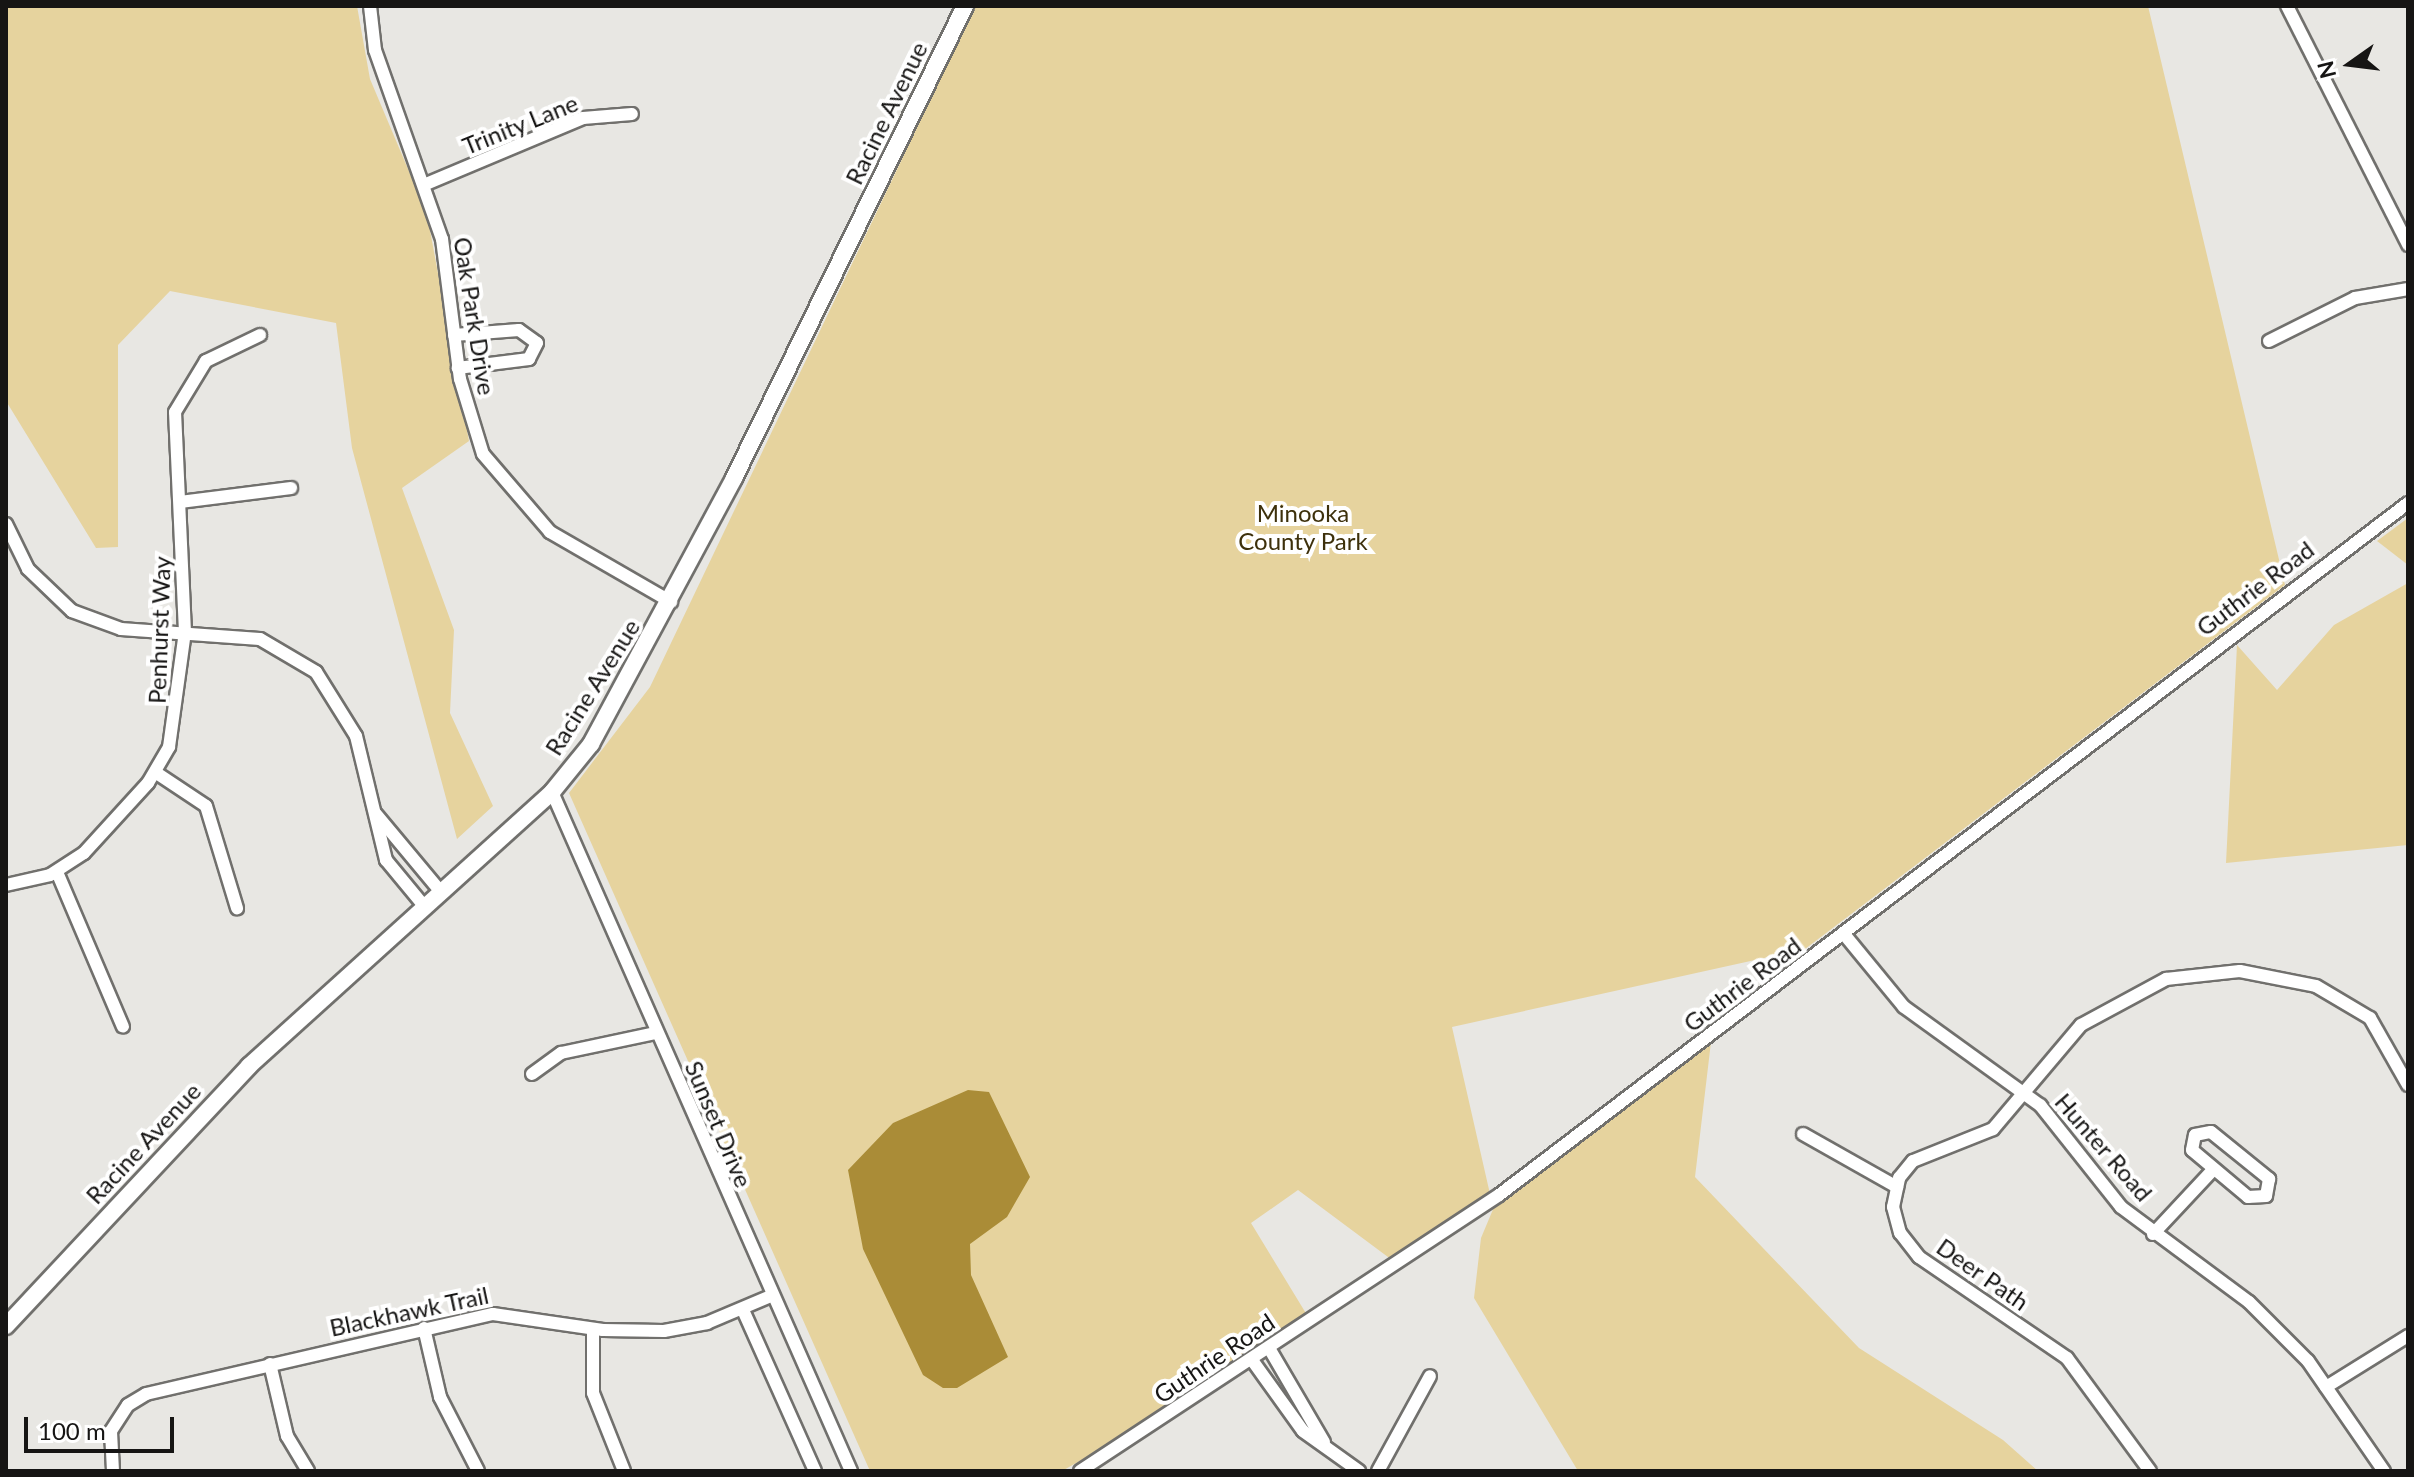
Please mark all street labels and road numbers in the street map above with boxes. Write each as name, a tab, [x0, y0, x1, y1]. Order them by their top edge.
street label: Racine Avenue	[839, 37, 933, 189]
street label: Trinity Lane	[458, 88, 582, 160]
street label: Oak Park Drive	[448, 235, 502, 397]
street label: Guthrie Road	[2191, 535, 2319, 641]
street label: Penhurst Way	[142, 556, 176, 704]
street label: Racine Avenue	[539, 613, 645, 761]
street label: Guthrie Road	[1678, 931, 1806, 1037]
street label: Sunset Drive	[679, 1056, 759, 1192]
street label: Racine Avenue	[79, 1076, 207, 1210]
street label: Hunter Road	[2049, 1087, 2159, 1207]
street label: Deer Path	[1931, 1232, 2035, 1316]
street label: Blackhawk Trail	[327, 1280, 491, 1342]
street label: Guthrie Road	[1148, 1307, 1280, 1409]

